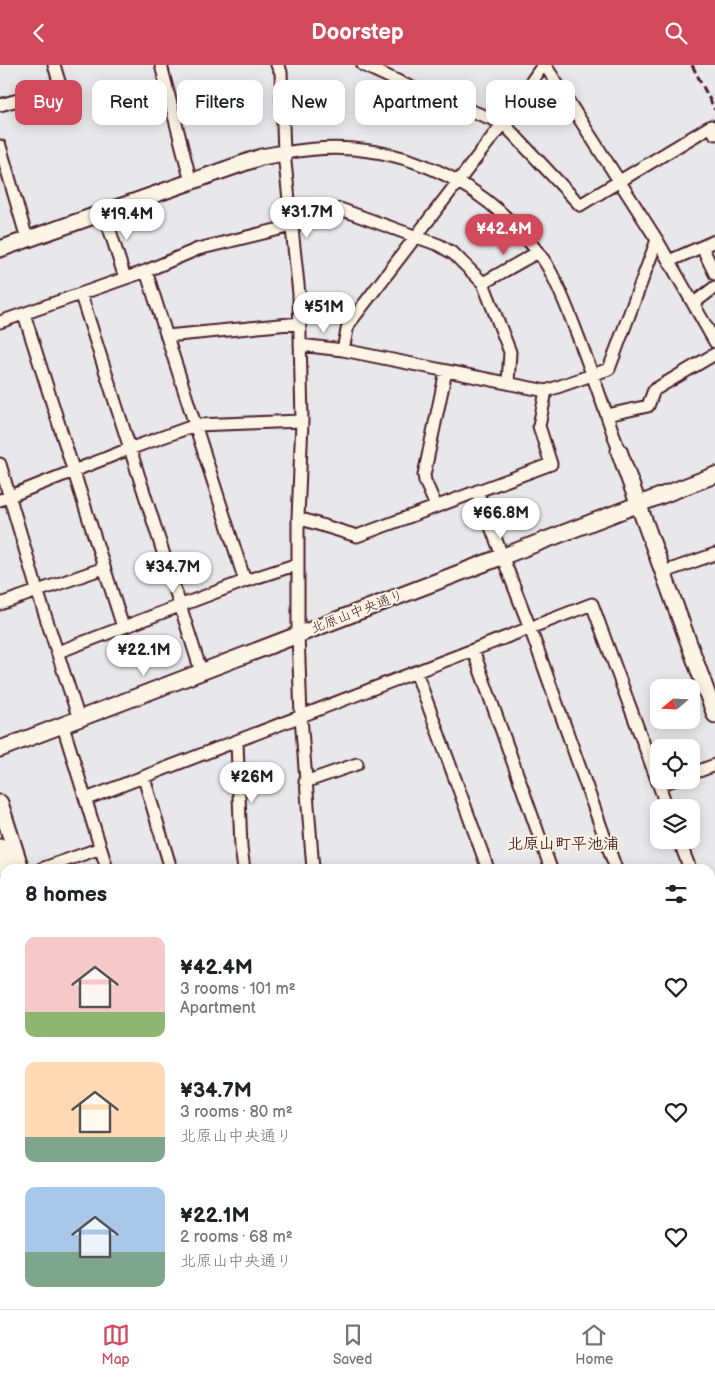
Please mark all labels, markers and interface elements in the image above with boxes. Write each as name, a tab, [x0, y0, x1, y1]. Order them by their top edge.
icon: back	[25, 19, 53, 47]
text: Doorstep	[311, 19, 404, 46]
icon: search	[662, 19, 690, 47]
chip: Buy	[15, 80, 82, 125]
chip: Rent	[92, 80, 167, 125]
chip: Filters	[177, 80, 263, 125]
chip: New	[273, 80, 345, 125]
chip: Apartment	[355, 80, 476, 125]
chip: House	[486, 80, 575, 125]
pin: ¥31.7M	[266, 197, 348, 239]
pin: ¥19.4M	[86, 199, 168, 241]
text: ¥31.7M	[281, 203, 333, 222]
text: ¥19.4M	[101, 205, 153, 224]
pin: ¥42.4M	[463, 213, 545, 256]
text: ¥42.4M	[476, 220, 532, 239]
pin: ¥51M	[294, 291, 354, 334]
text: ¥51M	[304, 298, 344, 317]
pin: ¥66.8M	[460, 497, 542, 540]
text: ¥66.8M	[473, 504, 529, 523]
pin: ¥34.7M	[132, 551, 214, 594]
text: ¥34.7M	[146, 558, 200, 577]
street label: 北原山中央通り	[308, 586, 406, 637]
pin: ¥22.1M	[103, 635, 185, 677]
text: ¥22.1M	[117, 641, 171, 660]
north arrow	[650, 679, 700, 729]
map controls	[650, 679, 700, 849]
button: locate	[650, 739, 700, 789]
pin: ¥26M	[222, 761, 282, 804]
text: ¥26M	[231, 768, 273, 787]
button: layers	[650, 799, 700, 849]
district label: 北原山町平池浦	[507, 835, 619, 854]
icon: filters	[662, 880, 690, 908]
text: 8 homes	[25, 882, 107, 907]
text: ¥42.4M	[180, 955, 253, 980]
icon: home	[65, 957, 125, 1017]
icon: heart	[662, 973, 690, 1001]
text: 3 rooms · 101 m²	[180, 980, 296, 999]
text: Apartment	[180, 999, 256, 1018]
text: ¥34.7M	[180, 1078, 252, 1103]
icon: home	[65, 1082, 125, 1142]
icon: heart	[662, 1098, 690, 1126]
text: 3 rooms · 80 m²	[180, 1103, 293, 1122]
text: 北原山中央通り	[180, 1127, 292, 1146]
text: ¥22.1M	[180, 1203, 250, 1228]
icon: home	[65, 1207, 125, 1267]
icon: heart	[662, 1223, 690, 1251]
text: 2 rooms · 68 m²	[180, 1228, 293, 1247]
text: 北原山中央通り	[180, 1252, 292, 1271]
tab: Map	[102, 1321, 130, 1368]
tab: Saved	[333, 1321, 372, 1368]
tab: Home	[575, 1321, 613, 1368]

